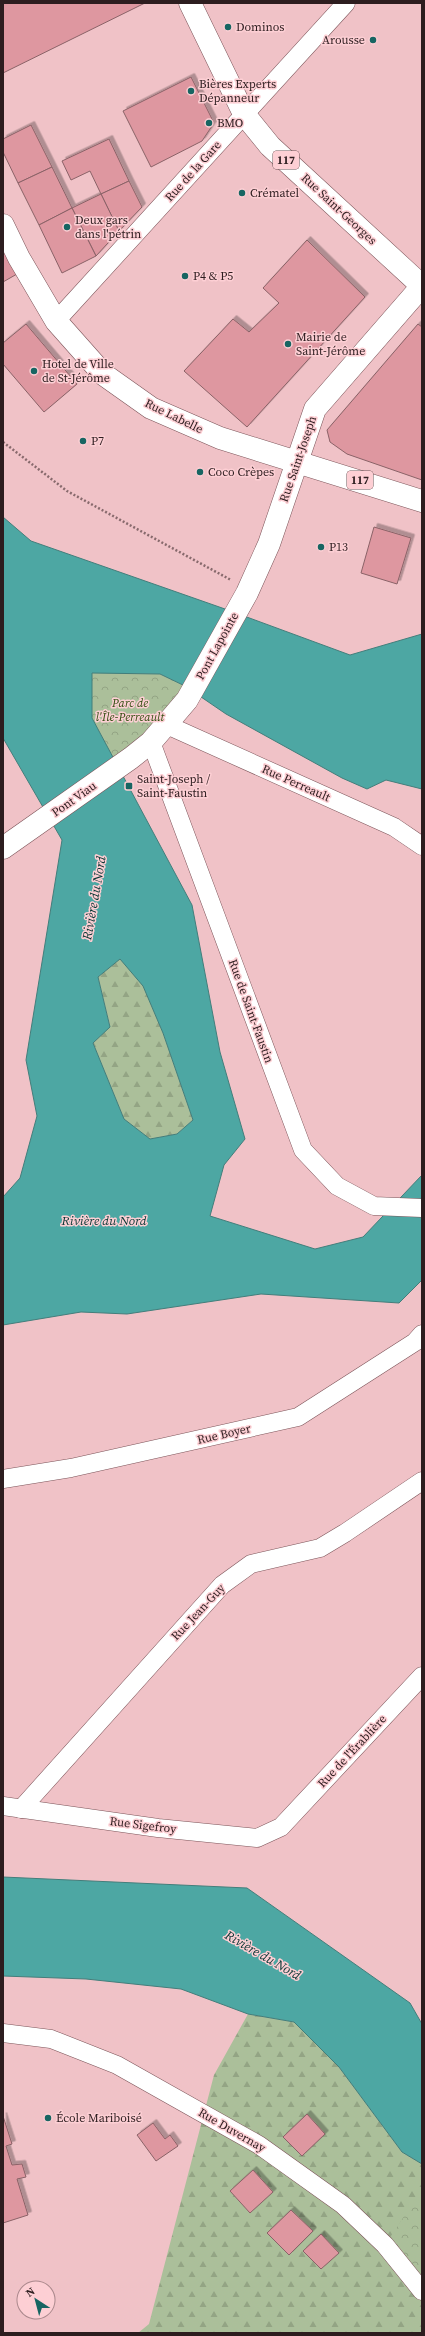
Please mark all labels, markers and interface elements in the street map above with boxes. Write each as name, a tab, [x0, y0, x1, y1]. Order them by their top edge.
place label: Dominos	[236, 19, 285, 35]
marker: Dominos	[223, 22, 233, 32]
place label: Arousse	[322, 32, 365, 48]
marker: Arousse	[368, 35, 378, 45]
place label: Bières Experts Dépanneur	[199, 76, 276, 106]
marker: Bières Experts Dépanneur	[186, 86, 196, 96]
place label: BMO	[217, 115, 243, 131]
marker: BMO	[204, 118, 214, 128]
street label: Rue de la Gare	[161, 137, 225, 205]
road number: 117	[273, 151, 299, 169]
street label: Rue Saint-Georges	[298, 170, 380, 248]
place label: Crématel	[250, 185, 299, 201]
marker: Crématel	[237, 188, 247, 198]
place label: Deux gars dans l'pétrin	[75, 212, 141, 242]
marker: Deux gars dans l'pétrin	[62, 222, 72, 232]
place label: P4 & P5	[193, 268, 233, 284]
marker: P4 & P5	[180, 271, 190, 281]
place label: Mairie de Saint-Jérôme	[296, 329, 365, 359]
marker: Mairie de Saint-Jérôme	[283, 339, 293, 349]
place label: Hotel de Ville de St-Jérôme	[42, 356, 114, 386]
marker: Hotel de Ville de St-Jérôme	[29, 366, 39, 376]
street label: Rue Labelle	[142, 395, 206, 437]
street label: Rue Saint-Joseph	[276, 414, 320, 504]
place label: P7	[91, 433, 104, 449]
marker: P7	[78, 436, 88, 446]
place label: Coco Crèpes	[208, 464, 274, 480]
marker: Coco Crèpes	[195, 467, 205, 477]
road number: 117	[347, 471, 373, 489]
place label: P13	[329, 539, 348, 555]
marker: P13	[316, 542, 326, 552]
street label: Pont Lapointe	[192, 609, 242, 683]
park label: Parc de l'Île-Perreault	[96, 695, 165, 725]
street label: Rue Perreault	[259, 761, 333, 805]
place label: Saint-Joseph / Saint-Faustin	[137, 771, 210, 801]
street label: Pont Viau	[48, 778, 100, 820]
marker: Saint-Joseph / Saint-Faustin	[124, 781, 134, 791]
water label: Rivière du Nord	[78, 855, 110, 942]
street label: Rue de Saint-Faustin	[225, 957, 277, 1065]
water label: Rivière du Nord	[61, 1212, 147, 1229]
street label: Rue Boyer	[196, 1420, 252, 1448]
street label: Rue Jean-Guy	[168, 1580, 229, 1644]
street label: Rue de l'Érablière	[314, 1711, 390, 1791]
street label: Rue Sigefroy	[109, 1813, 178, 1837]
water label: Rivière du Nord	[221, 1926, 304, 1984]
street label: Rue Duvernay	[195, 2104, 269, 2156]
place label: École Mariboisé	[56, 2110, 142, 2126]
marker: École Mariboisé	[43, 2113, 53, 2123]
north arrow	[16, 2280, 56, 2320]
text: N	[23, 2284, 38, 2301]

